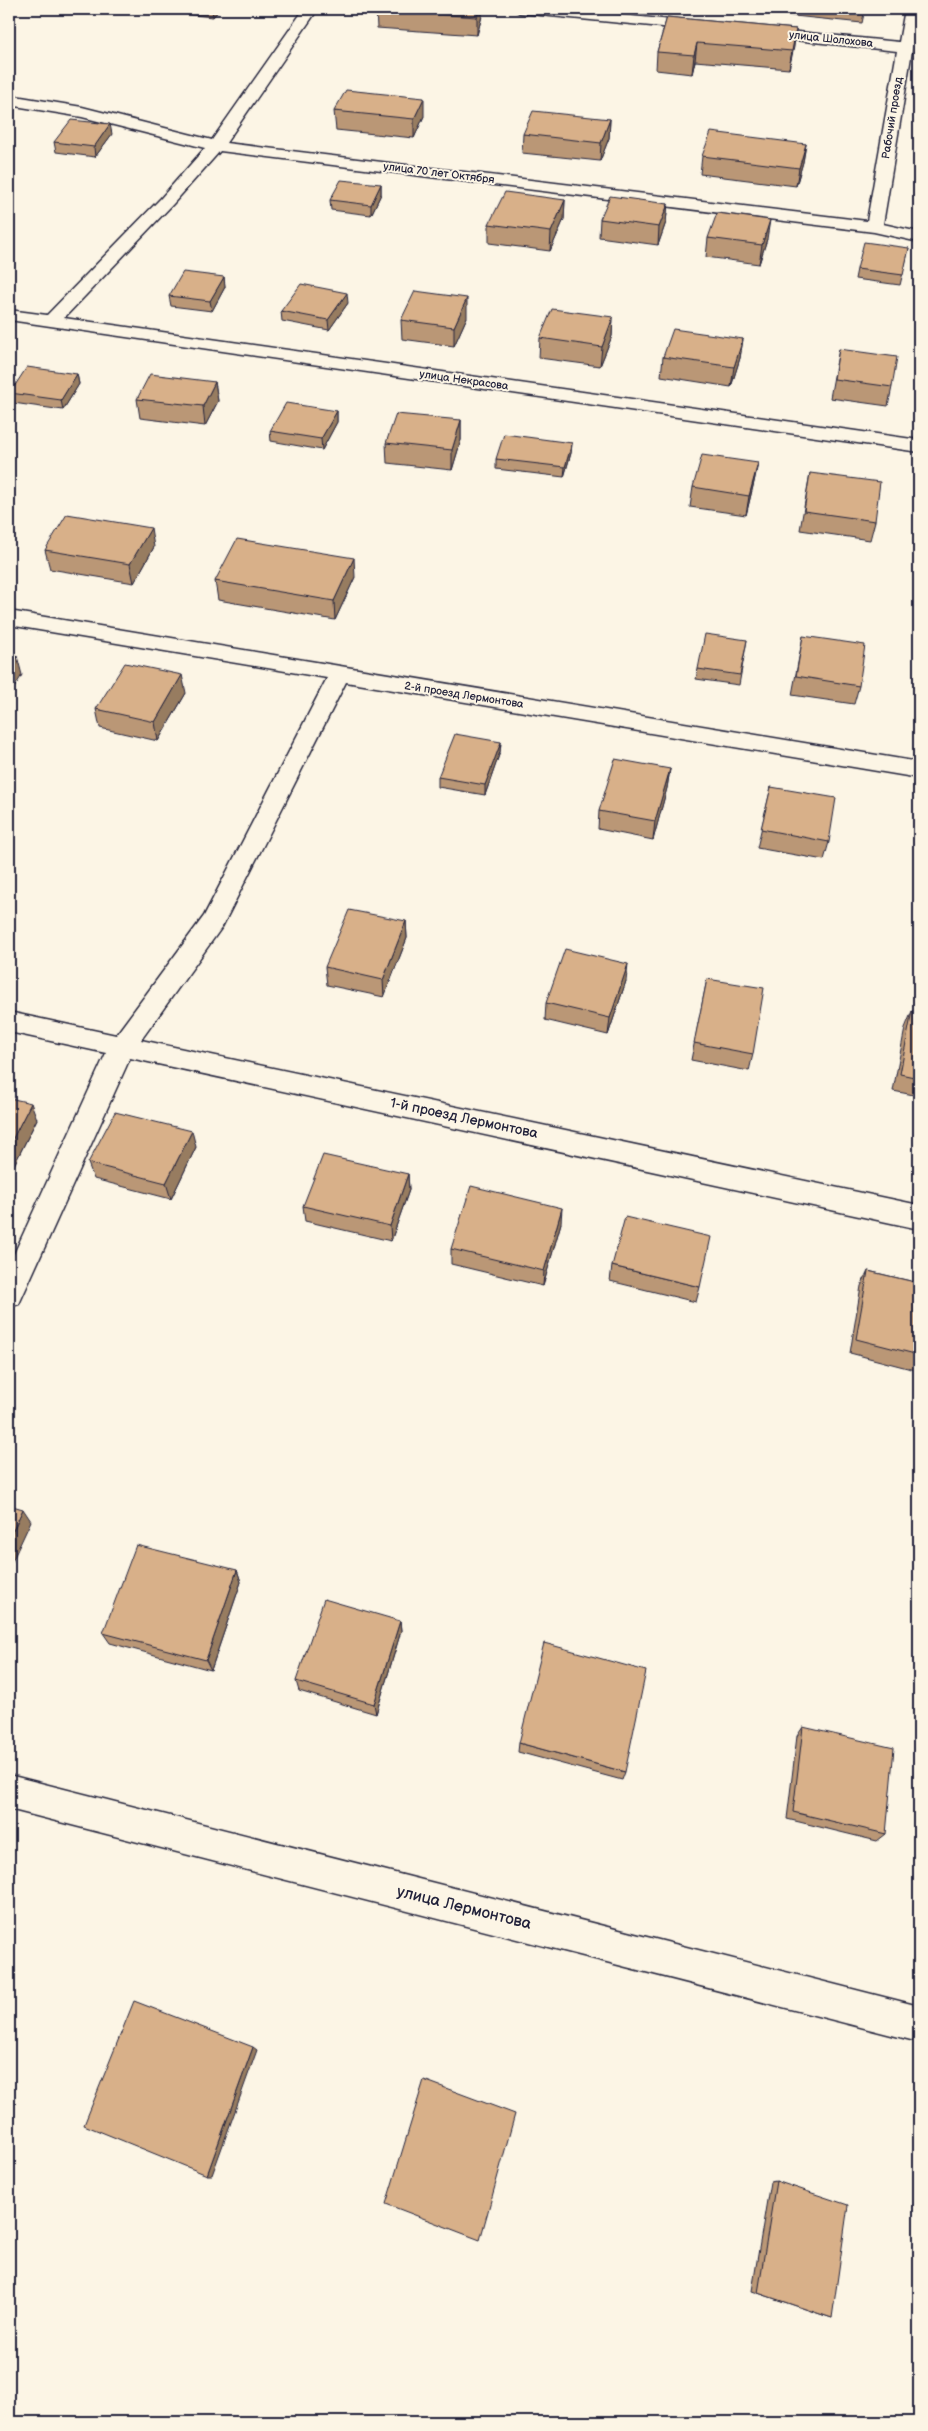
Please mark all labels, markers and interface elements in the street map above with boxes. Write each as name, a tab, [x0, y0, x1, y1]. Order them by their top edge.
street label: улица Шолохова	[788, 28, 874, 50]
street label: Рабочий проезд	[879, 76, 905, 160]
street label: улица 70 лет Октября	[383, 160, 495, 186]
street label: улица Некрасова	[419, 367, 510, 393]
street label: 2-й проезд Лермонтова	[403, 679, 525, 711]
street label: 1-й проезд Лермонтова	[389, 1094, 540, 1142]
street label: улица Лермонтова	[395, 1882, 534, 1934]

